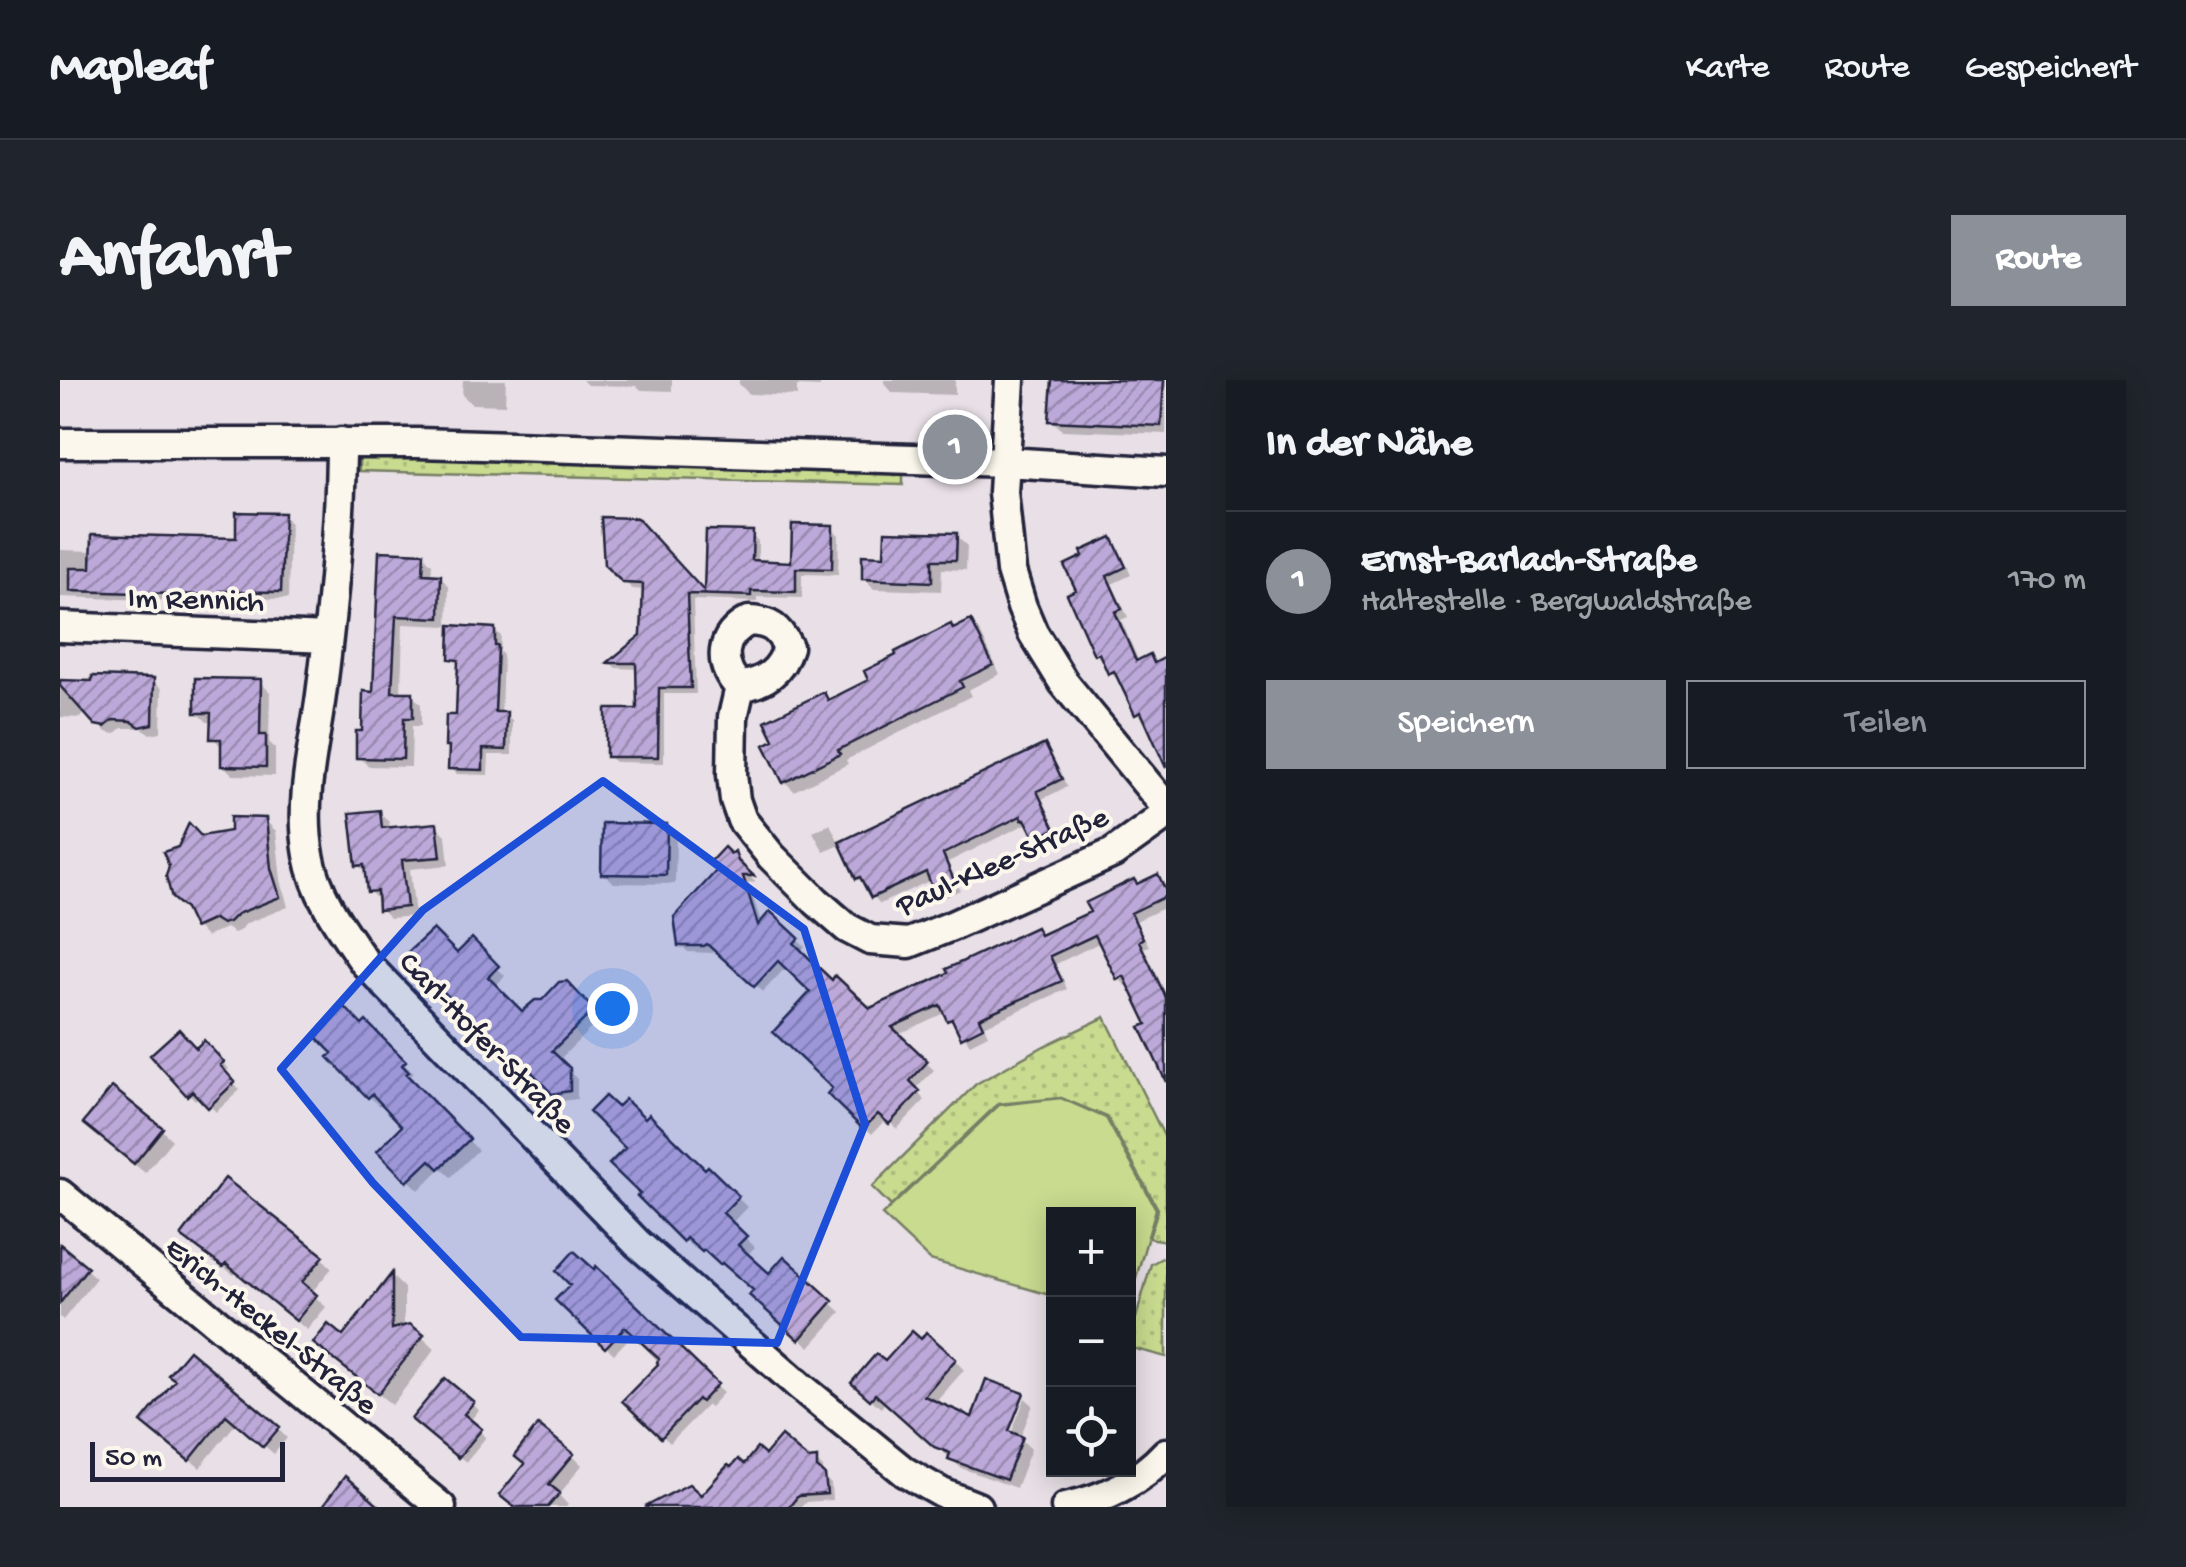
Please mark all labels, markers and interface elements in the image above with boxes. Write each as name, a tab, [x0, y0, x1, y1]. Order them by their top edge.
text: Mapleaf	[50, 41, 210, 98]
text: Karte	[1686, 49, 1769, 90]
text: Route	[1824, 49, 1910, 90]
text: Gespeichert	[1965, 49, 2136, 90]
button: Route	[1951, 215, 2126, 306]
text: Anfahrt	[60, 219, 286, 302]
pin: 1	[922, 410, 988, 484]
text: In der Nähe	[1266, 421, 1472, 470]
text: Ernst-Barlach-Straße	[1361, 540, 1697, 584]
text: 1	[1292, 562, 1305, 600]
text: 170 m	[2008, 562, 2086, 600]
street label: Im Rennich	[127, 581, 265, 623]
text: Haltestelle · Bergwaldstraße	[1361, 584, 1752, 622]
button: Speichern	[1266, 680, 1666, 769]
button: Teilen	[1686, 680, 2086, 769]
street label: Paul-Klee-Straße	[890, 800, 1115, 928]
street label: Carl-Hofer-Straße	[389, 945, 582, 1144]
your location	[587, 983, 638, 1034]
map controls	[1046, 1207, 1136, 1477]
button: +	[1046, 1207, 1136, 1297]
street label: Erich-Heckel-Straße	[156, 1230, 384, 1426]
button: −	[1046, 1297, 1136, 1387]
button: locate	[1046, 1387, 1136, 1477]
scale bar	[90, 1437, 285, 1482]
text: 50 m	[105, 1443, 162, 1476]

